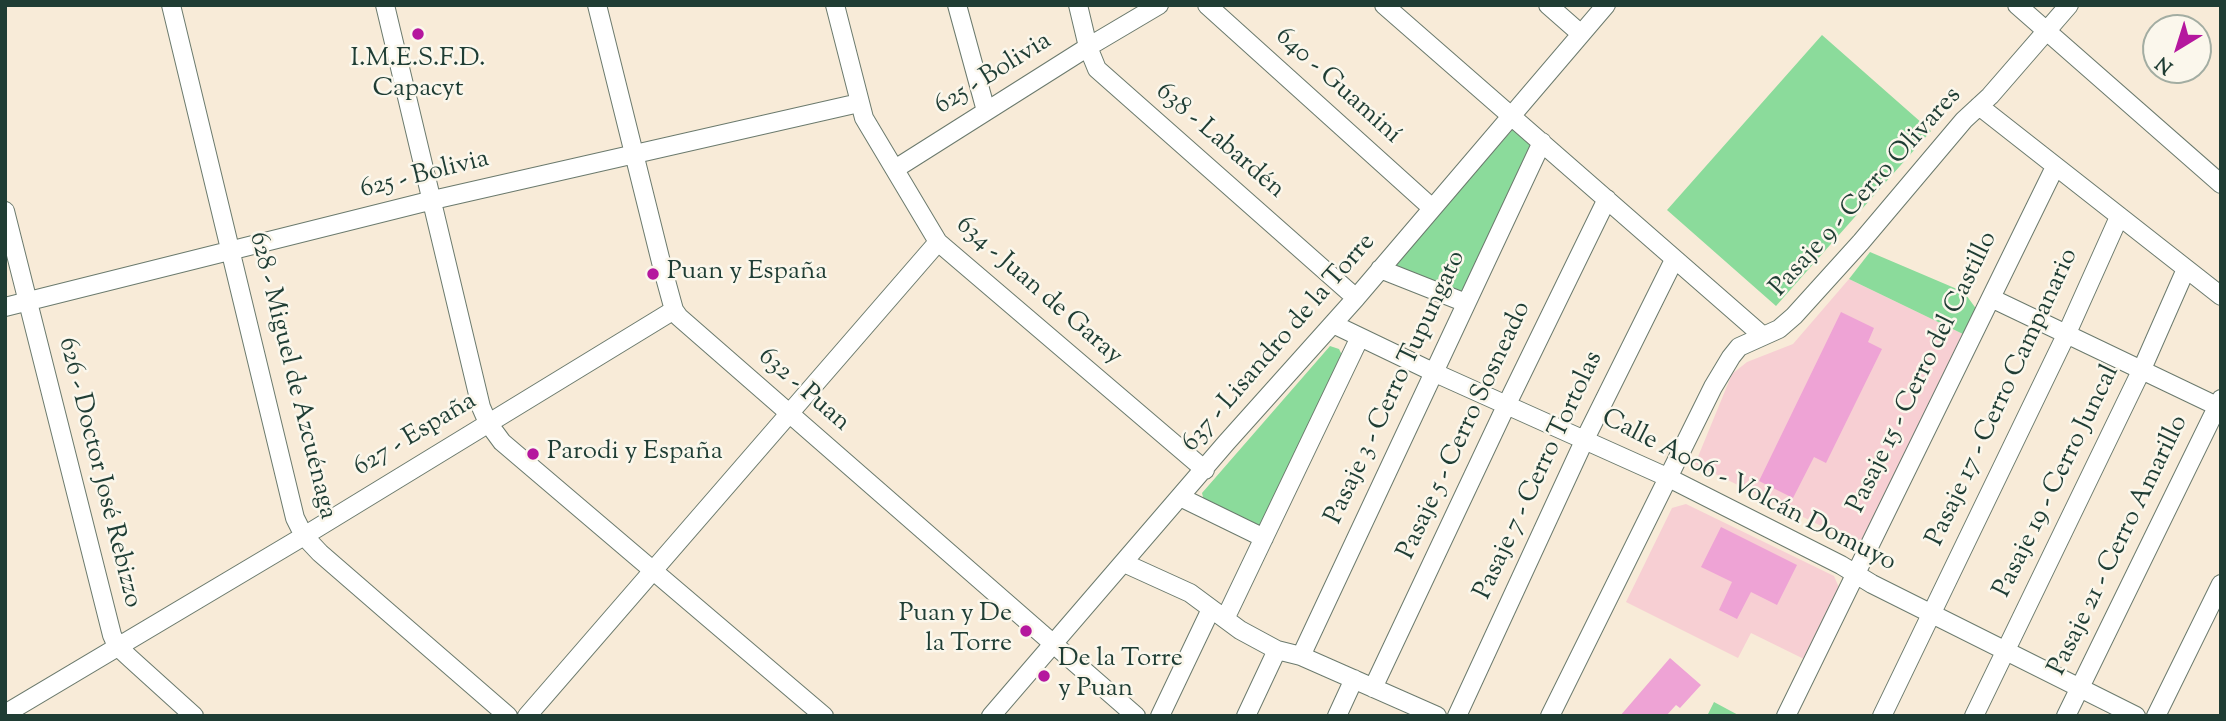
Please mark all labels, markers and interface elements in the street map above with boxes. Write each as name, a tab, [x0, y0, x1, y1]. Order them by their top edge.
north arrow	[2142, 14, 2212, 84]
street label: 640 - Guaminí	[1268, 22, 1406, 152]
marker: I.M.E.S.F.D. Capacyt	[410, 26, 426, 42]
street label: 625 - Bolivia	[930, 27, 1058, 123]
place label: I.M.E.S.F.D. Capacyt	[350, 45, 486, 106]
text: N	[2151, 49, 2179, 80]
street label: 638 - Labardén	[1148, 77, 1290, 207]
street label: Pasaje 9 - Cerro Olivares	[1765, 82, 1969, 304]
street label: 625 - Bolivia	[357, 145, 493, 207]
street label: 634 - Juan de Garay	[948, 211, 1128, 373]
street label: Pasaje 15 - Cerro del Castillo	[1842, 227, 2006, 519]
street label: 637 - Lisandro de la Torre	[1177, 228, 1383, 460]
street label: 628 - Miguel de Azcuénaga	[240, 229, 342, 523]
street label: Pasaje 17 - Cerro Campanario	[1921, 244, 2087, 552]
street label: Pasaje 3 - Cerro Tupungato	[1320, 246, 1474, 530]
place label: Puan y España	[667, 258, 827, 290]
marker: Puan y España	[645, 266, 661, 282]
street label: Pasaje 5 - Cerro Sosneado	[1392, 297, 1540, 565]
street label: 626 - Doctor José Rebizzo	[49, 335, 147, 611]
street label: 632 - Puan	[750, 342, 856, 440]
street label: Pasaje 7 - Cerro Tortolas	[1469, 347, 1611, 605]
street label: Pasaje 19 - Cerro Juncal	[1988, 361, 2128, 603]
street label: 627 - España	[349, 387, 483, 485]
street label: Calle A006 - Volcán Domuyo	[1595, 404, 1901, 580]
street label: Pasaje 21 - Cerro Amarillo	[2043, 411, 2197, 681]
place label: Parodi y España	[547, 438, 723, 470]
marker: Parodi y España	[525, 446, 541, 462]
place label: Puan y De la Torre	[899, 600, 1012, 662]
marker: Puan y De la Torre	[1018, 623, 1034, 639]
place label: De la Torre y Puan	[1058, 645, 1183, 706]
marker: De la Torre y Puan	[1036, 668, 1052, 684]

